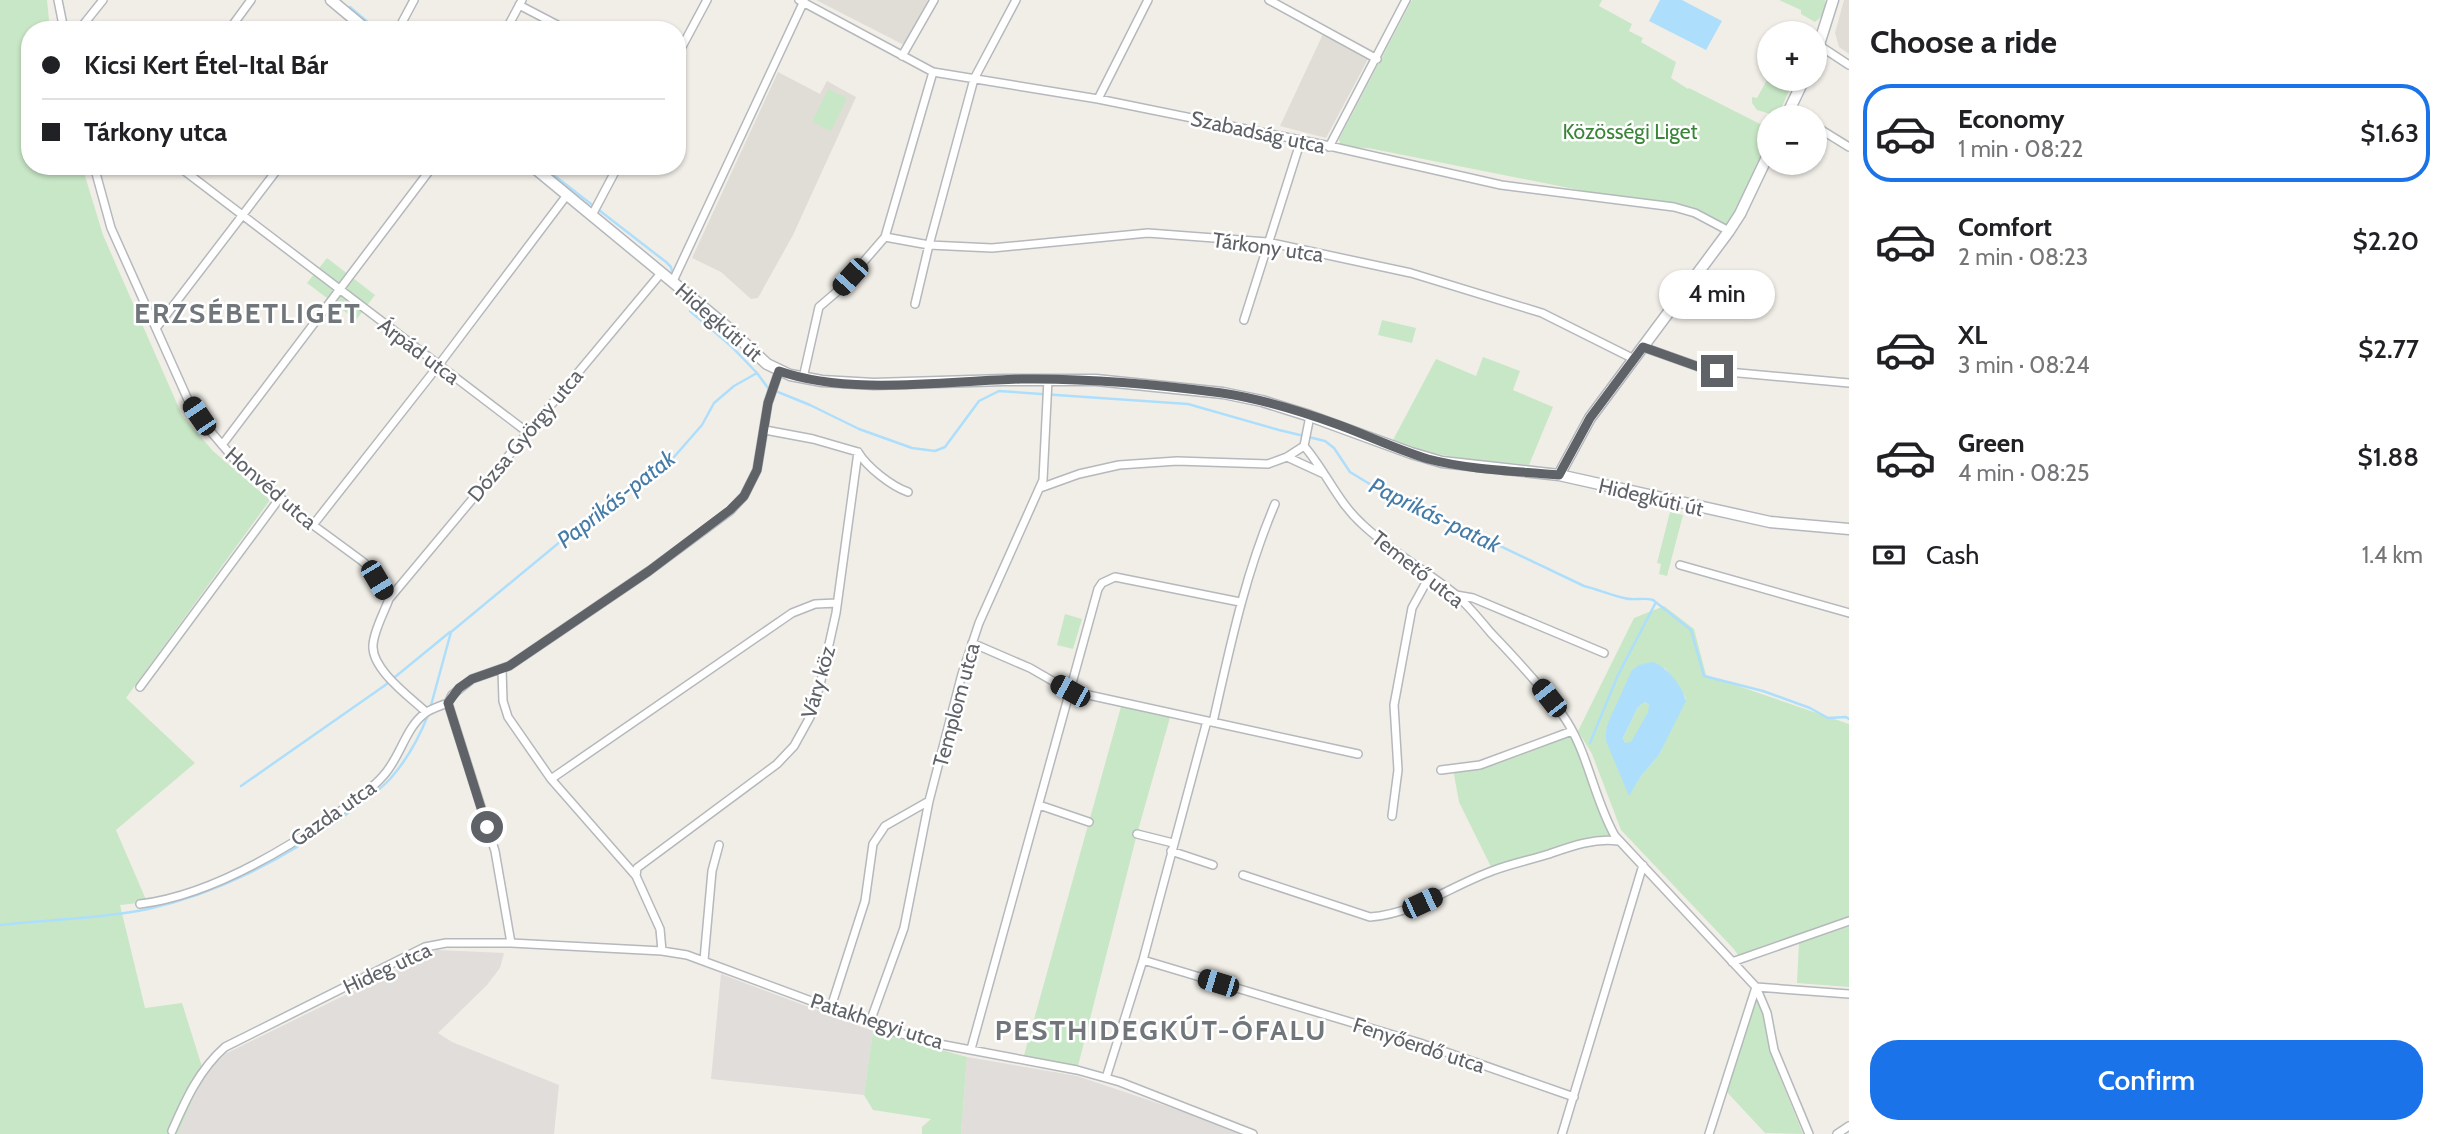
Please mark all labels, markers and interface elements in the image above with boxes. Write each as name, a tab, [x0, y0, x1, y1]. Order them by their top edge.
map controls	[1757, 21, 1827, 175]
button: +	[1757, 21, 1827, 91]
text: Choose a ride	[1870, 22, 2057, 61]
text: Kicsi Kert Étel-Ital Bár	[84, 49, 328, 81]
icon: car	[1874, 102, 1937, 165]
text: Economy	[1958, 103, 2064, 135]
button: −	[1757, 105, 1827, 175]
street label: Szabadság utca	[1188, 106, 1328, 158]
text: Tárkony utca	[84, 116, 227, 148]
text: $1.63	[2360, 117, 2419, 149]
park label: Közösségi Liget	[1562, 119, 1698, 144]
text: 1 min · 08:22	[1958, 135, 2083, 163]
icon: car	[1874, 210, 1937, 273]
text: Comfort	[1958, 211, 2052, 243]
text: $2.20	[2353, 225, 2419, 257]
street label: Tárkony utca	[1211, 227, 1325, 267]
text: 2 min · 08:23	[1958, 243, 2088, 271]
car	[829, 254, 872, 300]
callout: 4 min	[1659, 270, 1775, 318]
street label: Hidegkúti út	[671, 278, 767, 366]
text: 4 min	[1688, 280, 1746, 308]
district label: ERZSÉBETLIGET	[134, 296, 362, 330]
street label: Árpád utca	[373, 312, 465, 390]
icon: car	[1874, 318, 1937, 381]
text: XL	[1958, 319, 1987, 351]
text: $2.77	[2358, 333, 2419, 365]
text: 3 min · 08:24	[1958, 351, 2089, 379]
route end	[1701, 355, 1733, 387]
street label: Dózsa György utca	[462, 364, 588, 506]
car	[179, 393, 220, 439]
icon: car	[1874, 426, 1937, 489]
text: Green	[1958, 427, 2025, 459]
text: $1.88	[2358, 441, 2419, 473]
street label: Honvéd utca	[220, 442, 322, 534]
water label: Paprikás-patak	[551, 443, 682, 554]
text: 4 min · 08:25	[1958, 459, 2089, 487]
water label: Paprikás-patak	[1365, 471, 1506, 559]
street label: Hidegkúti út	[1596, 473, 1706, 521]
street label: Temető utca	[1367, 525, 1469, 613]
icon: cash	[1870, 536, 1908, 574]
text: Cash	[1926, 539, 1979, 571]
text: 1.4 km	[2362, 541, 2423, 569]
car	[358, 557, 397, 603]
street label: Templom utca	[927, 640, 985, 770]
street label: Váry köz	[796, 643, 840, 721]
car	[1047, 672, 1094, 710]
car	[1528, 675, 1571, 721]
street label: Gazda utca	[286, 775, 380, 851]
route start	[471, 811, 503, 843]
car	[1399, 885, 1446, 921]
street label: Hideg utca	[339, 937, 435, 999]
car	[1195, 967, 1242, 999]
street label: Patakhegyi utca	[807, 988, 947, 1054]
street label: Fenyőerdő utca	[1350, 1012, 1488, 1078]
district label: PESTHIDEGKÚT-ÓFALU	[995, 1013, 1327, 1047]
button: Confirm	[1870, 1040, 2423, 1120]

